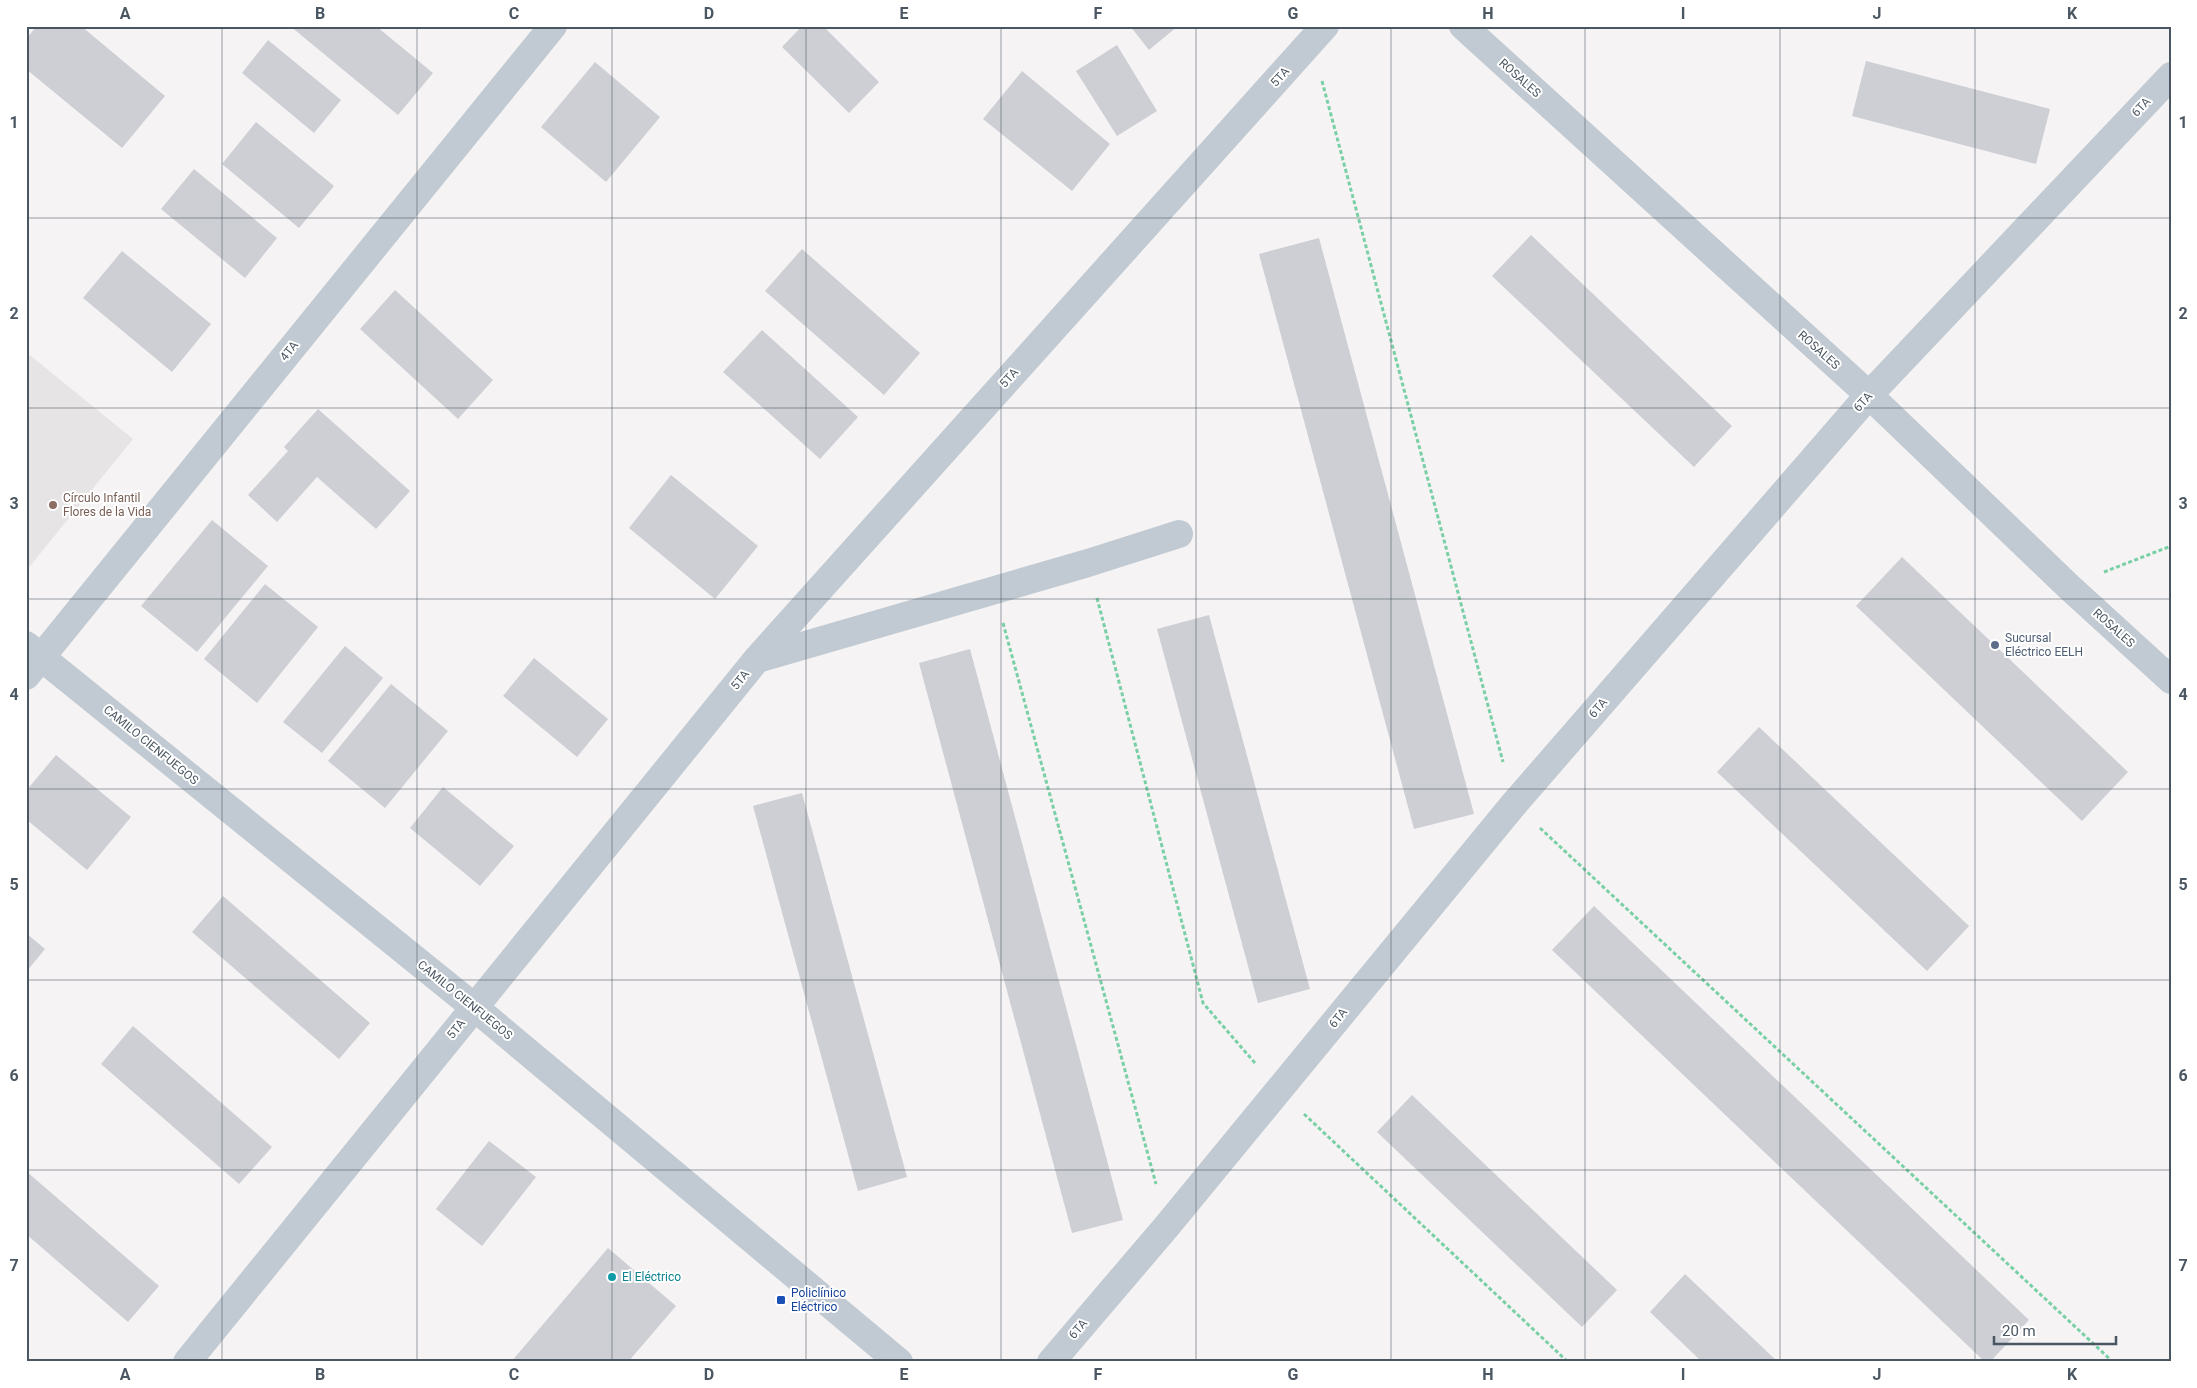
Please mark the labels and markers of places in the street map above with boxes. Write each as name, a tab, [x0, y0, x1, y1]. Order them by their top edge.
place label: Círculo Infantil Flores de la Vida	[63, 491, 151, 519]
marker: Círculo Infantil Flores de la Vida	[47, 499, 59, 511]
place label: Sucursal Eléctrico EELH	[2005, 631, 2083, 659]
marker: Sucursal Eléctrico EELH	[1989, 639, 2001, 651]
place label: El Eléctrico	[622, 1270, 681, 1284]
marker: El Eléctrico	[606, 1271, 618, 1283]
place label: Policlínico Eléctrico	[791, 1286, 846, 1314]
marker: Policlínico Eléctrico	[775, 1294, 787, 1306]

